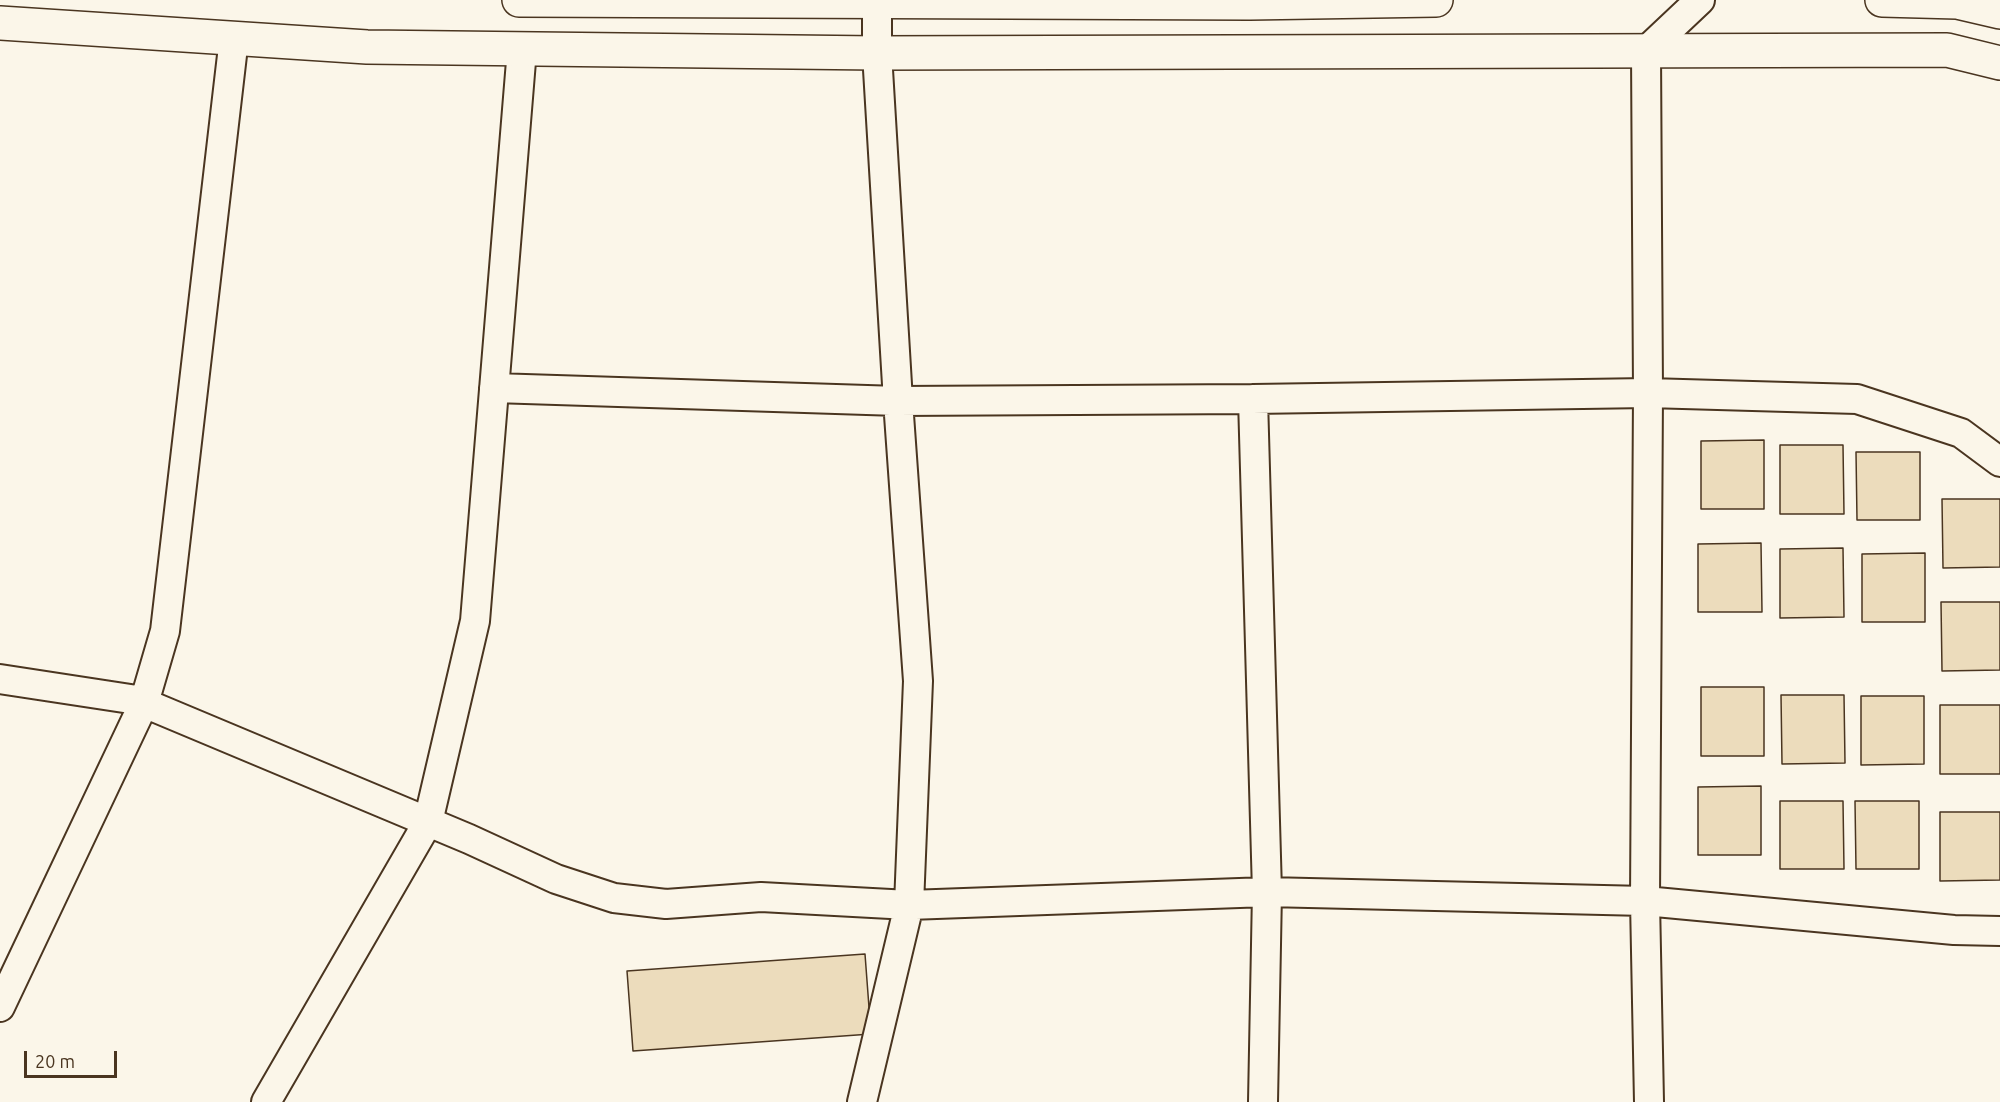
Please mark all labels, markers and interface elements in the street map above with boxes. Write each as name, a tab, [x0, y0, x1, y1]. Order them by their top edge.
scale bar	[27, 1039, 120, 1077]
text: 20 m	[35, 1051, 75, 1071]

